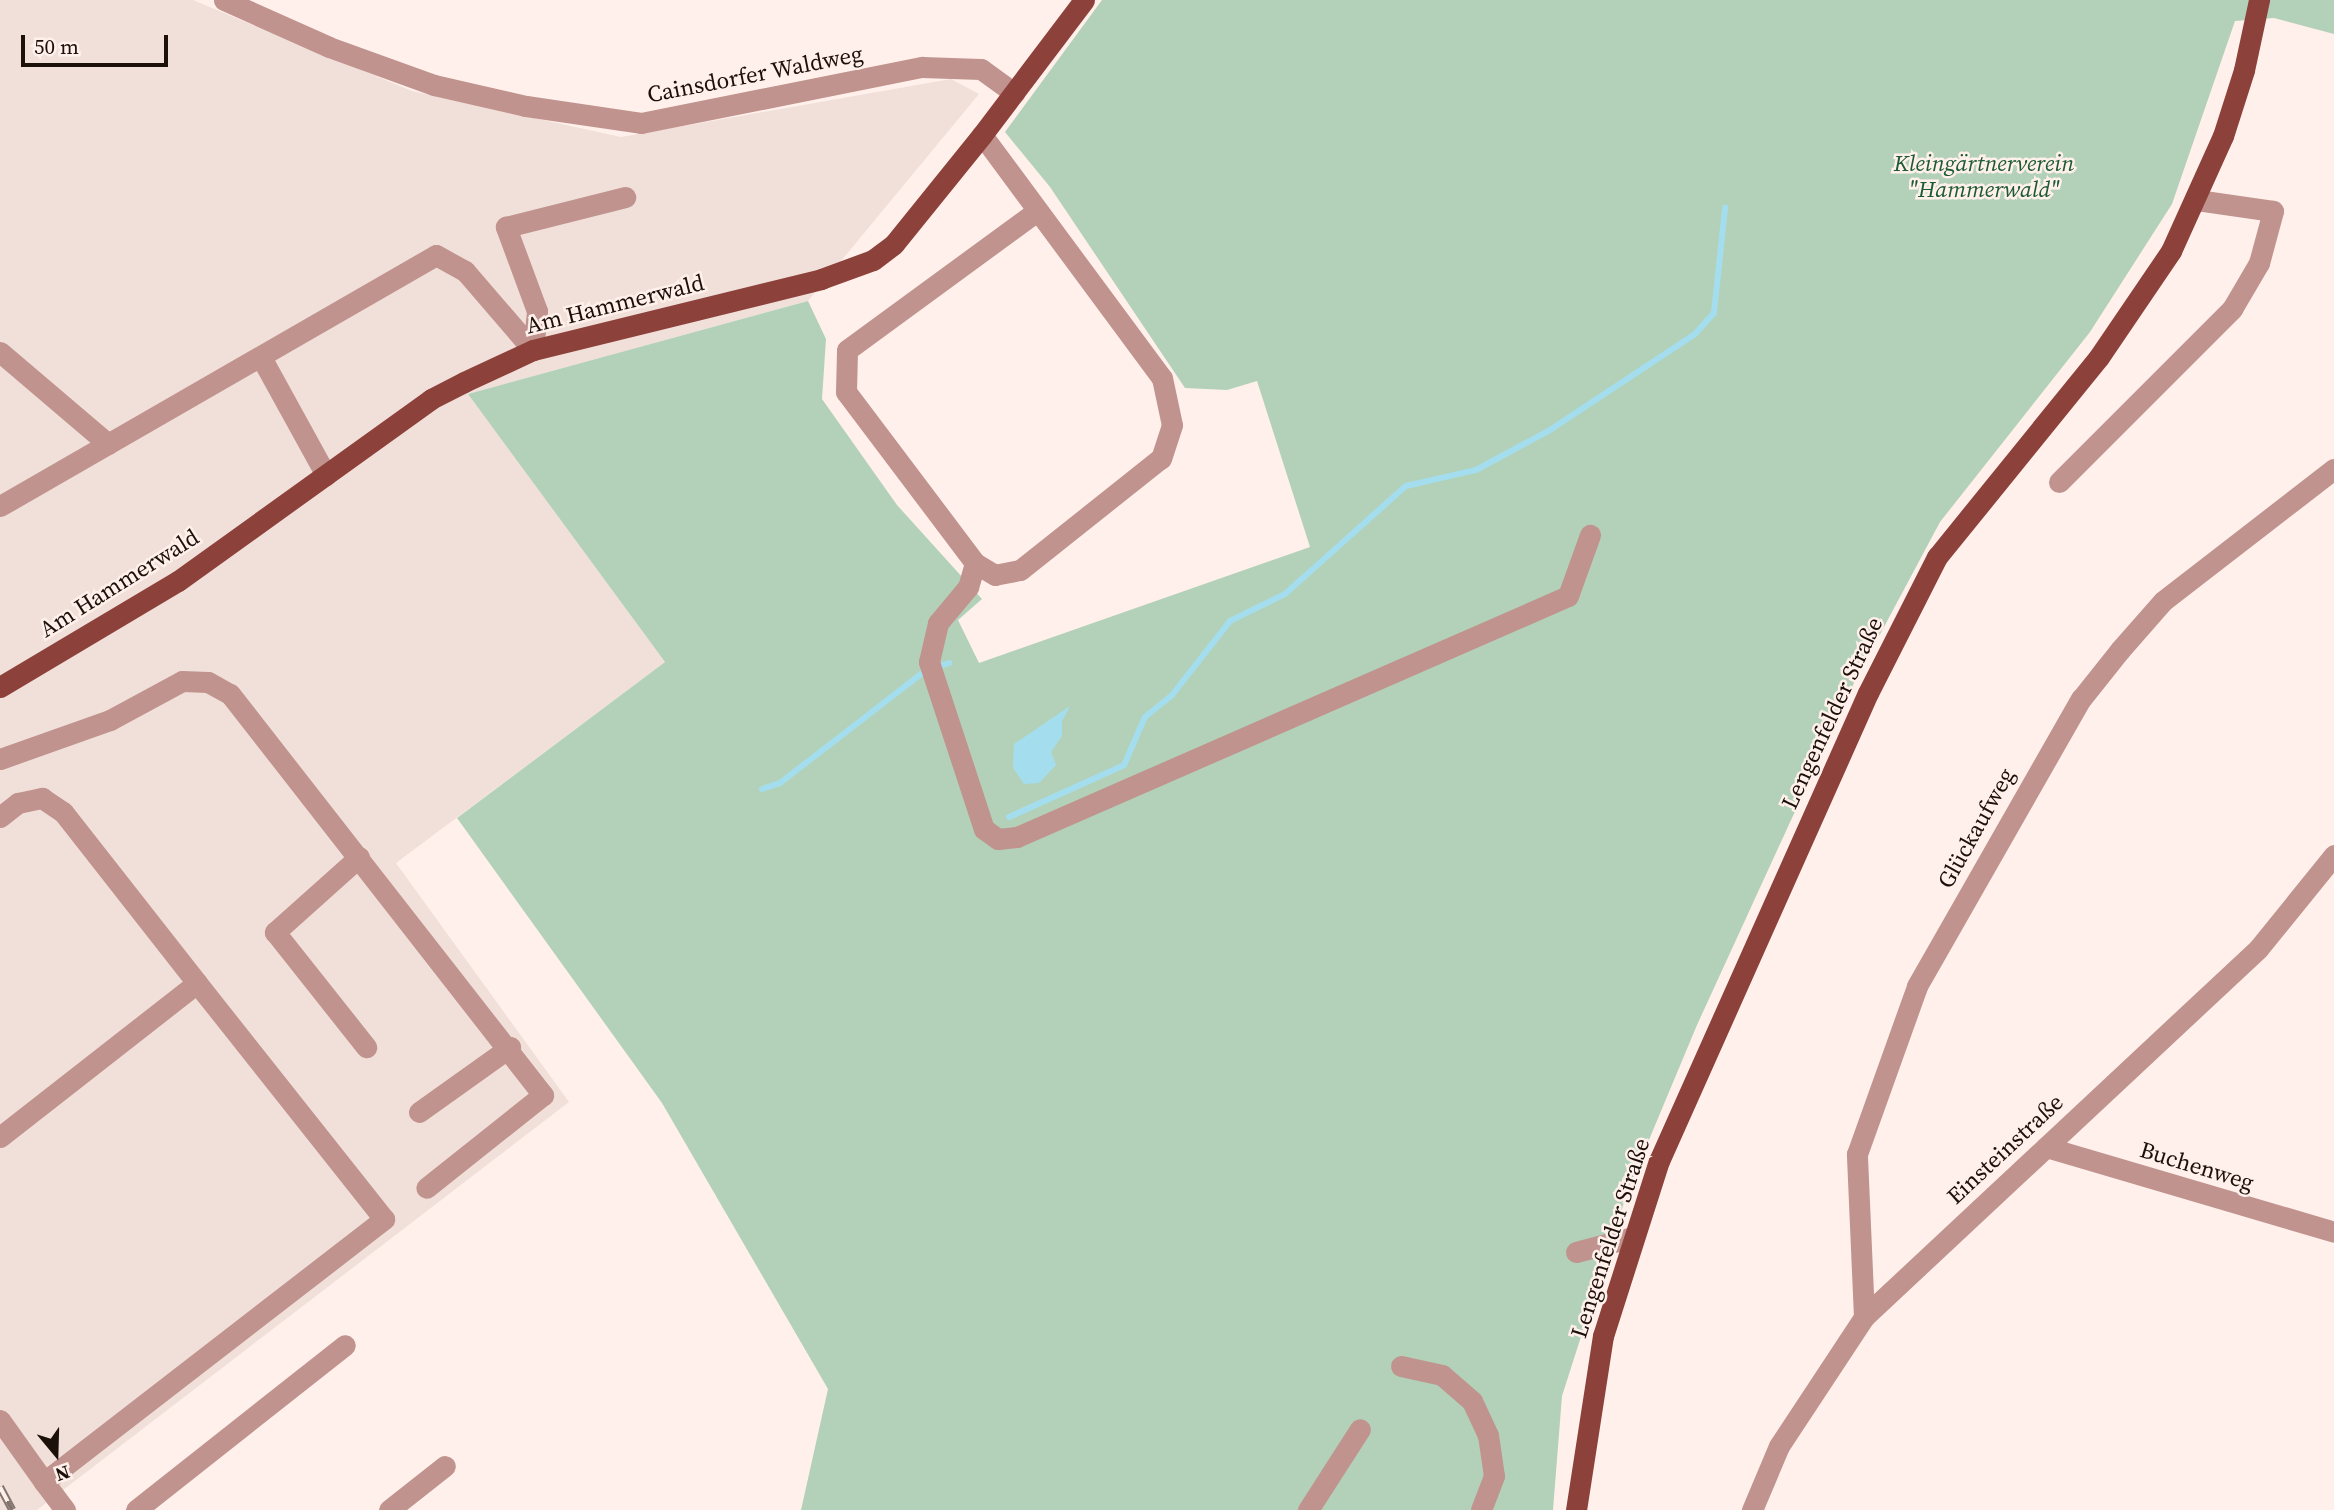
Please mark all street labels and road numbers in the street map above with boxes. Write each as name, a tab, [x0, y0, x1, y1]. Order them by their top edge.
street label: Cainsdorfer Waldweg	[645, 39, 865, 109]
street label: Am Hammerwald	[523, 269, 707, 339]
street label: Am Hammerwald	[34, 523, 204, 643]
street label: Lengenfelder Straße	[1775, 613, 1889, 813]
street label: Glückaufweg	[1932, 763, 2020, 893]
street label: Einsteinstraße	[1941, 1088, 2069, 1210]
street label: Lengenfelder Straße	[1565, 1135, 1655, 1341]
street label: Buchenweg	[2137, 1136, 2257, 1196]

